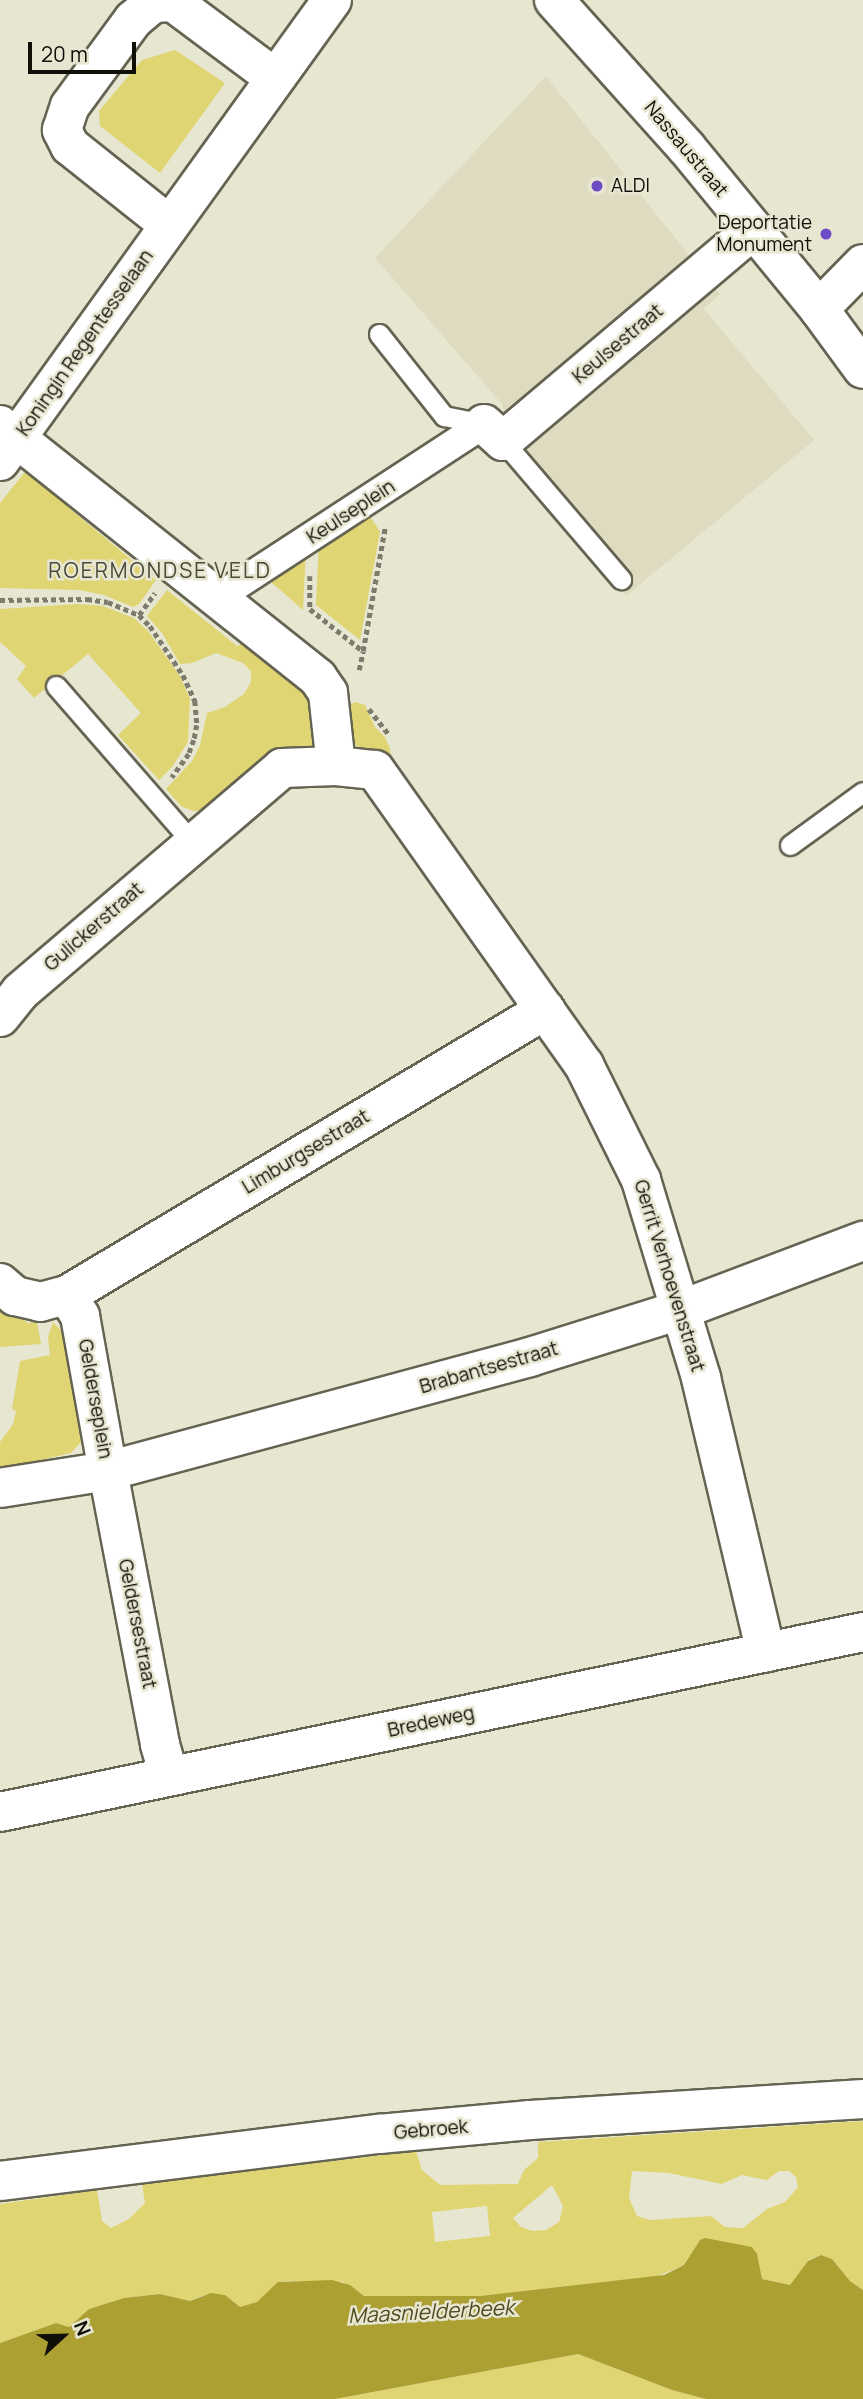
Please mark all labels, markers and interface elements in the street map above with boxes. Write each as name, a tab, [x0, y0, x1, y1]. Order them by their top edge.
scale bar	[32, 28, 140, 72]
text: 20 m	[41, 40, 88, 68]
street label: Nassaustraat	[639, 96, 733, 202]
place label: ALDI	[611, 175, 650, 197]
marker: ALDI	[589, 178, 605, 194]
place label: Deportatie Monument	[716, 212, 812, 256]
marker: Deportatie Monument	[818, 226, 834, 242]
street label: Koningin Regentesselaan	[12, 245, 158, 441]
street label: Keulsestraat	[568, 300, 668, 388]
street label: Keulseplein	[303, 475, 399, 549]
district label: ROERMONDSE VELD	[50, 557, 270, 583]
street label: Gulickerstraat	[40, 878, 148, 976]
street label: Limburgsestraat	[238, 1105, 374, 1199]
street label: Gerrit Verhoevenstraat	[629, 1177, 709, 1375]
street label: Gelderseplein	[73, 1337, 117, 1461]
street label: Brabantsestraat	[417, 1337, 561, 1399]
street label: Geldersestraat	[113, 1557, 161, 1691]
street label: Bredeweg	[386, 1702, 476, 1742]
street label: Gebroek	[393, 2115, 469, 2145]
water label: Maasnielderbeek	[347, 2294, 515, 2328]
north arrow	[28, 2301, 98, 2371]
text: N	[68, 2317, 97, 2339]

